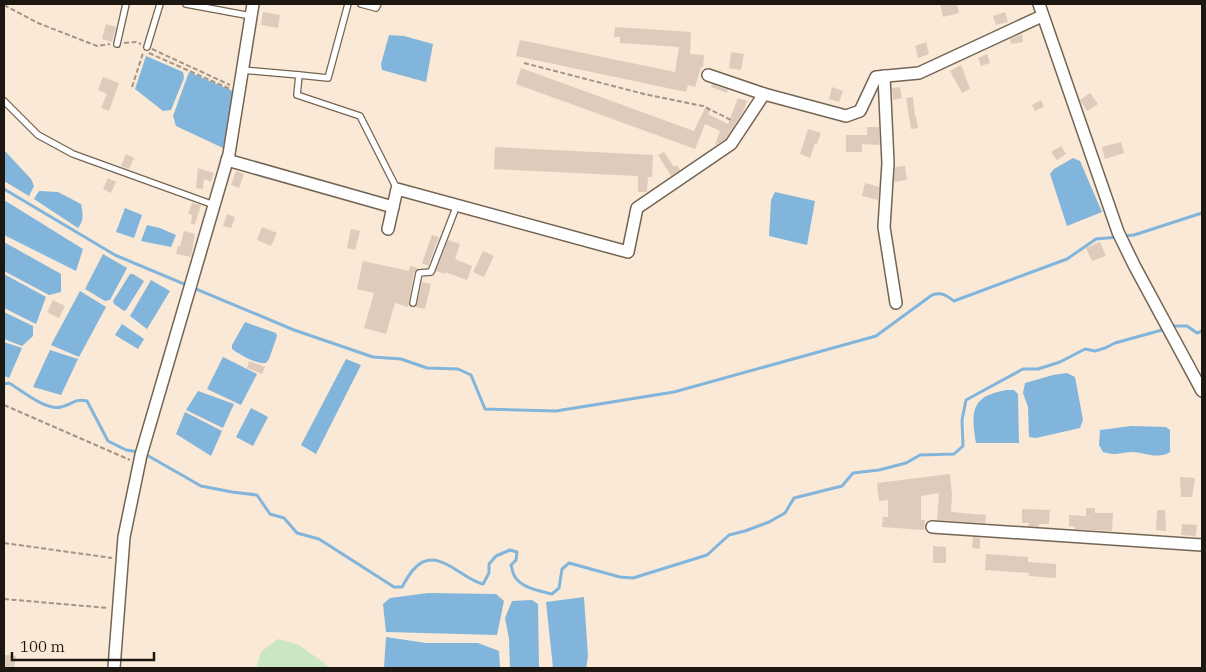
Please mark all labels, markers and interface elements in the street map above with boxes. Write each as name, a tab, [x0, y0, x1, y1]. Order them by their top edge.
scale bar	[12, 630, 155, 662]
text: 100 m	[20, 637, 65, 656]

